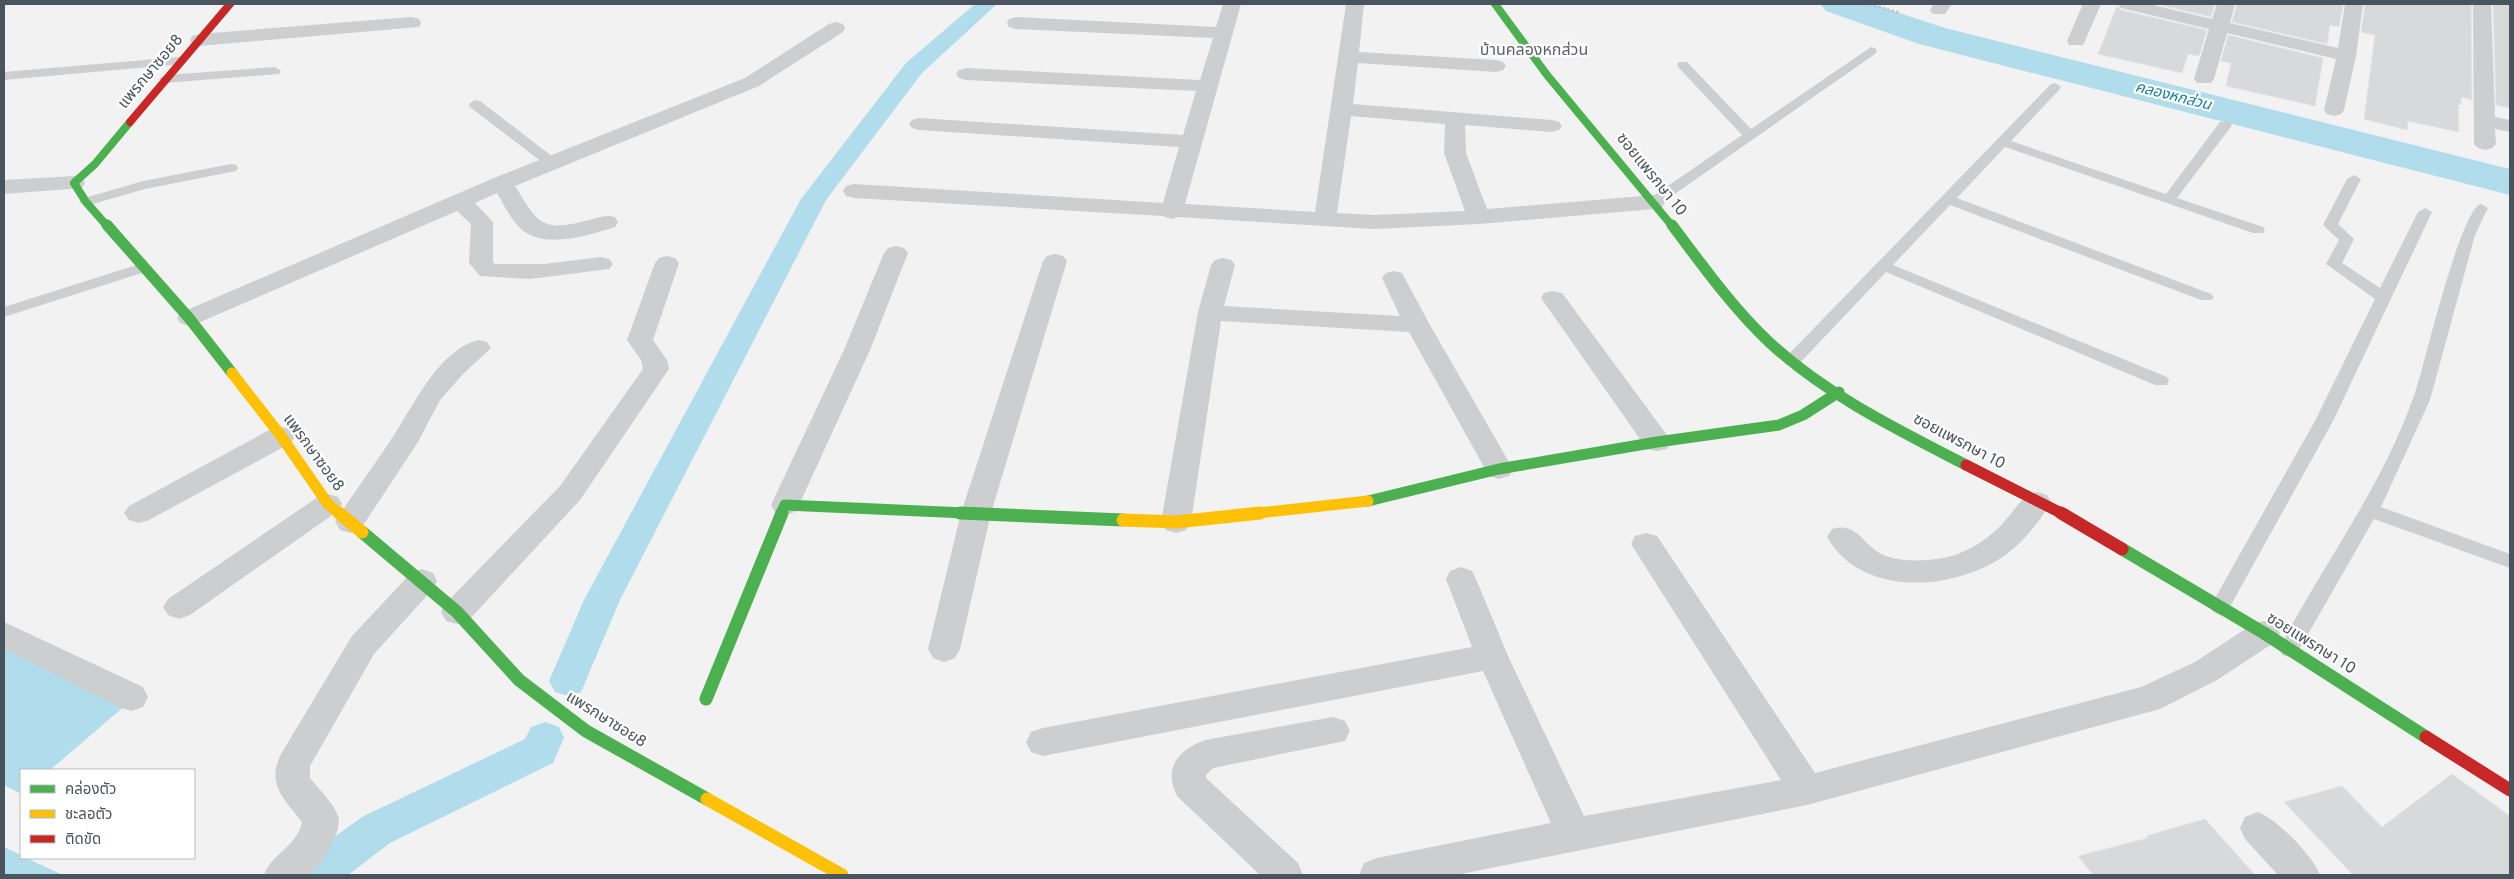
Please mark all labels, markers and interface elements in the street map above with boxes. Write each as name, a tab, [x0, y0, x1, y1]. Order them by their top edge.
street label: แพรกษาซอย8	[114, 31, 188, 113]
district label: บ้านคลองหกส่วน	[1480, 41, 1588, 61]
water label: คลองหกส่วน	[2133, 78, 2214, 116]
street label: ซอยแพรกษา 10	[1611, 129, 1691, 221]
street label: ซอยแพรกษา 10	[1909, 409, 2009, 475]
street label: แพรกษาซอย8	[278, 410, 348, 496]
street label: ซอยแพรกษา 10	[2263, 609, 2359, 679]
street label: แพรกษาซอย8	[562, 687, 650, 753]
legend	[20, 769, 195, 859]
text: คล่องตัว	[65, 780, 116, 800]
text: ชะลอตัว	[65, 806, 112, 825]
text: ติดขัด	[65, 831, 101, 850]

